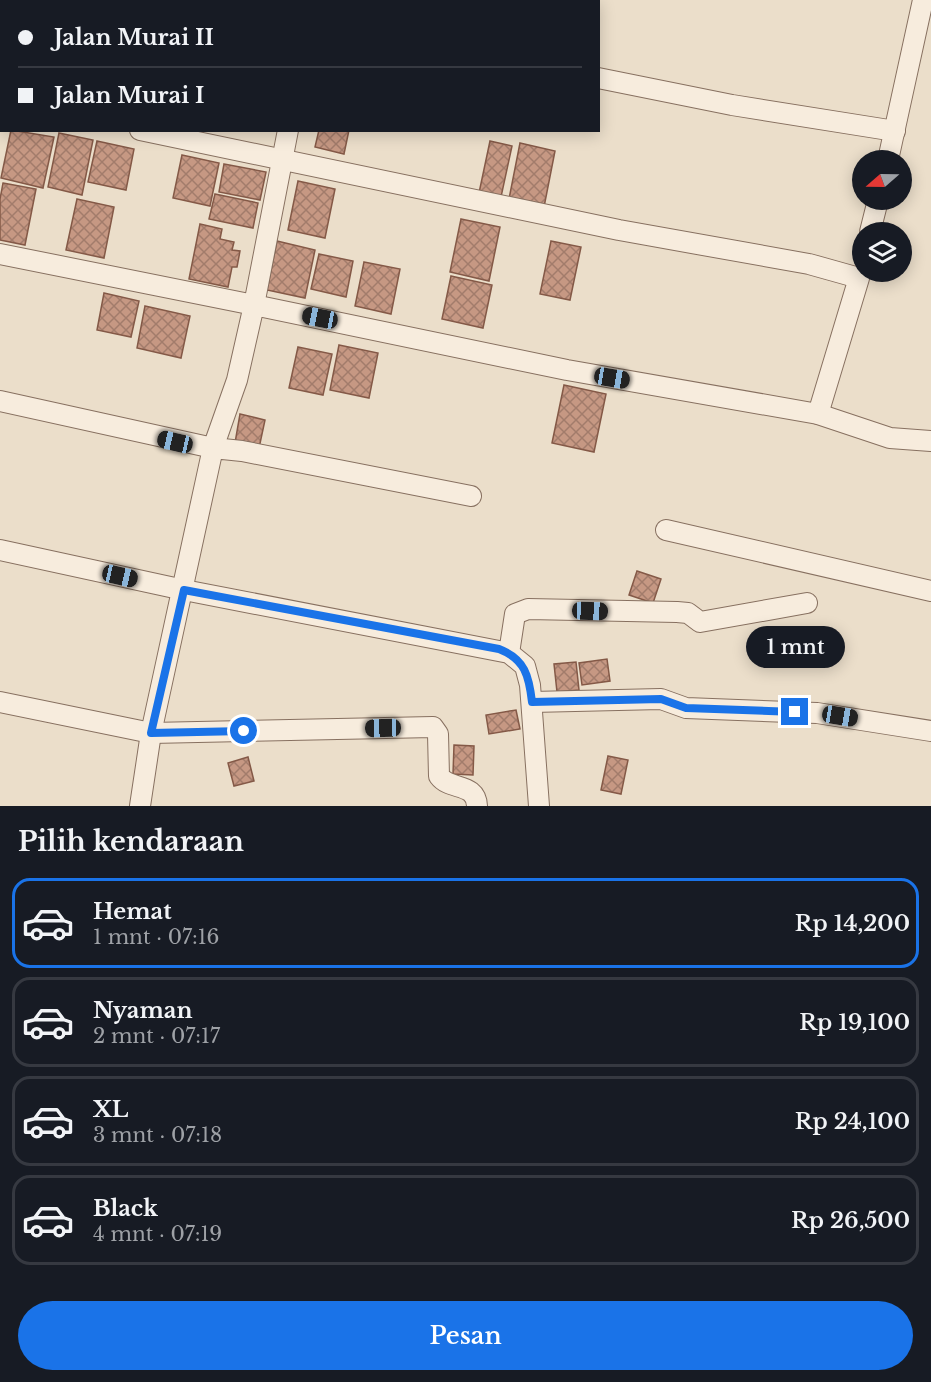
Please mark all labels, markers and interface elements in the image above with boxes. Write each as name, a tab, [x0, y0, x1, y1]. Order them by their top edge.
text: Jalan Murai II	[54, 24, 214, 51]
text: Jalan Murai I	[54, 82, 204, 109]
north arrow	[852, 150, 912, 210]
map controls	[852, 150, 912, 282]
button: layers	[852, 222, 912, 282]
car	[301, 306, 339, 330]
car	[593, 366, 631, 390]
car	[155, 429, 195, 455]
car	[100, 563, 140, 589]
car	[572, 601, 608, 621]
callout: 1 mnt	[746, 625, 844, 667]
text: 1 mnt	[766, 635, 825, 659]
route end	[781, 698, 808, 725]
car	[821, 704, 859, 728]
route start	[230, 717, 257, 744]
car	[365, 719, 401, 737]
text: Pilih kendaraan	[18, 825, 244, 858]
icon: car	[21, 896, 75, 950]
text: Hemat	[93, 898, 172, 925]
text: Rp 14,200	[795, 910, 910, 937]
text: 1 mnt · 07:16	[93, 925, 219, 949]
icon: car	[21, 995, 75, 1049]
text: Nyaman	[93, 997, 192, 1024]
text: Rp 19,100	[799, 1009, 910, 1036]
text: 2 mnt · 07:17	[93, 1024, 220, 1048]
icon: car	[21, 1094, 75, 1148]
text: XL	[93, 1096, 128, 1123]
text: Rp 24,100	[795, 1108, 910, 1135]
text: 3 mnt · 07:18	[93, 1123, 222, 1147]
icon: car	[21, 1193, 75, 1247]
text: Black	[93, 1195, 158, 1222]
text: Rp 26,500	[791, 1207, 910, 1234]
text: 4 mnt · 07:19	[93, 1222, 222, 1246]
button: Pesan	[18, 1301, 913, 1370]

